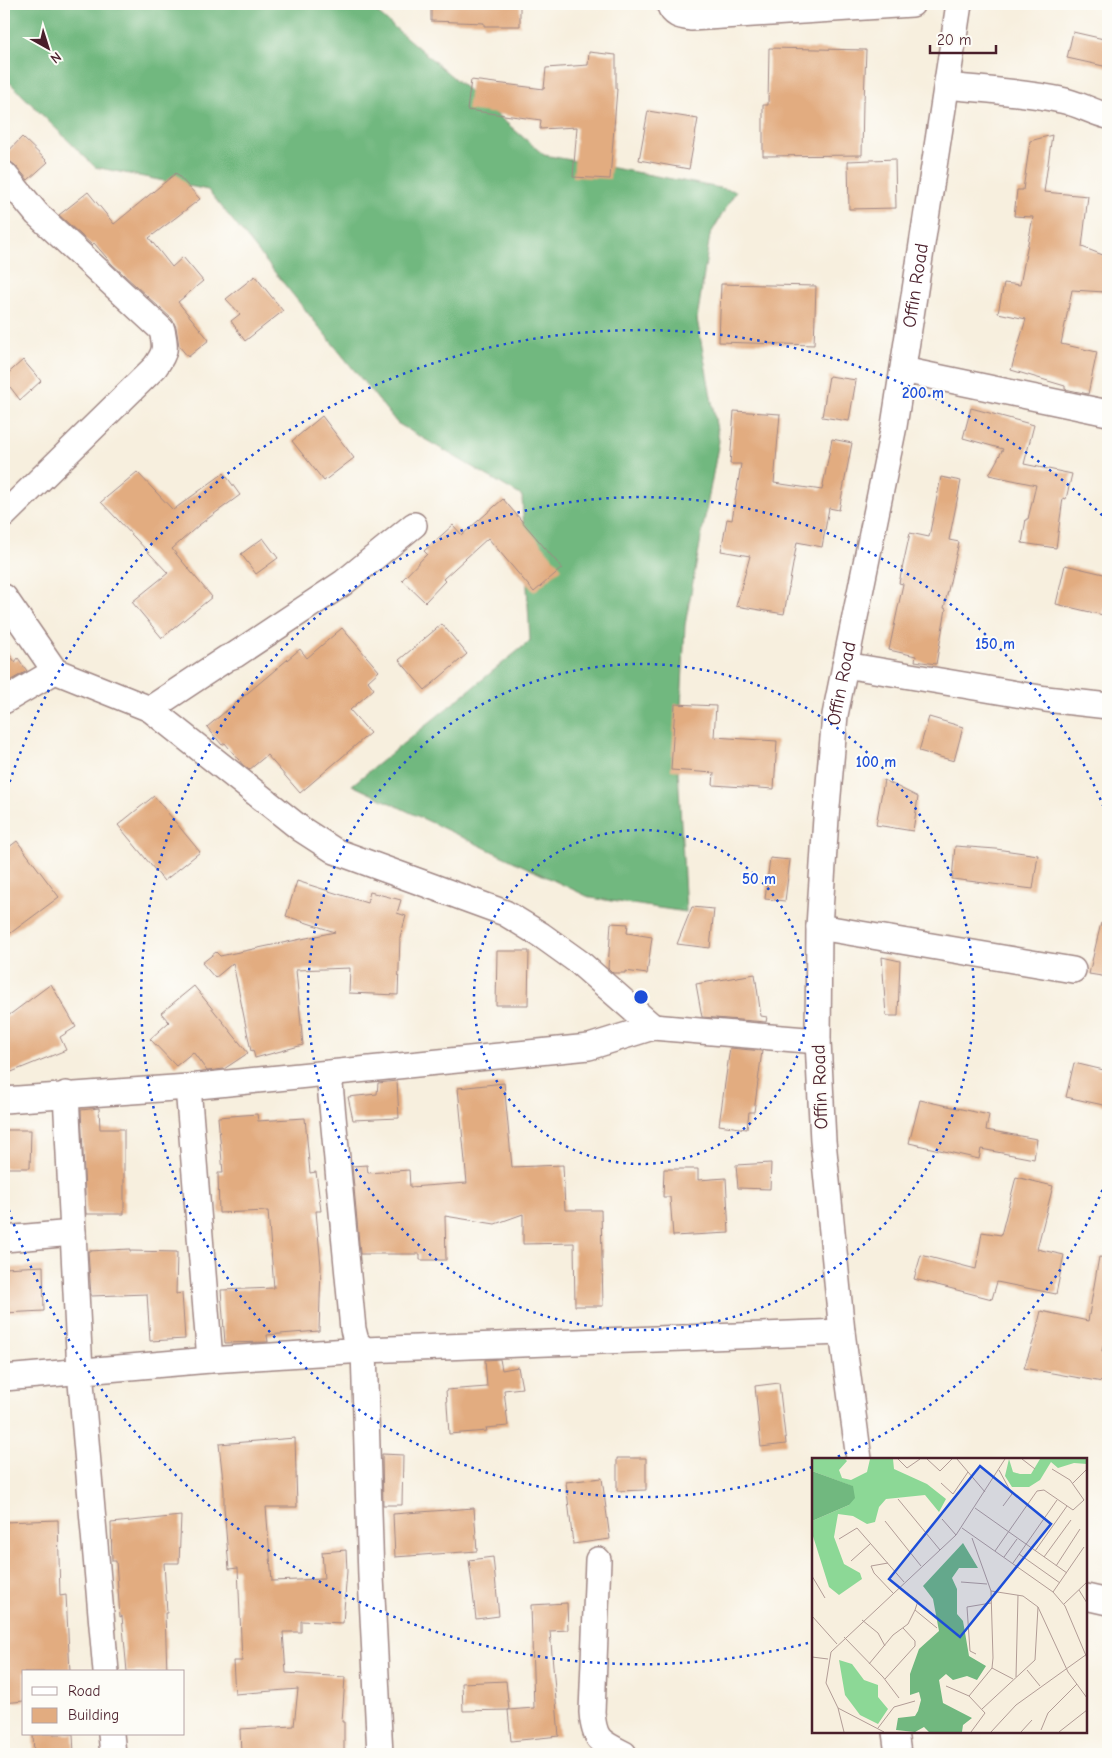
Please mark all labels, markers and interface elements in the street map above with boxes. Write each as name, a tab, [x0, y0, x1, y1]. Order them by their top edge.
north arrow	[22, 22, 72, 72]
scale bar	[930, 22, 996, 54]
text: 20 m	[937, 31, 971, 49]
text: N	[47, 48, 65, 67]
street label: Offin Road	[898, 242, 933, 329]
text: 200 m	[902, 384, 944, 402]
text: 150 m	[975, 635, 1015, 653]
street label: Offin Road	[823, 640, 861, 726]
text: 100 m	[856, 753, 896, 771]
text: 50 m	[742, 870, 776, 888]
centre of rings	[632, 988, 650, 1006]
street label: Offin Road	[808, 1044, 832, 1130]
inset map	[812, 1458, 1087, 1733]
legend	[22, 1670, 185, 1736]
text: Road	[68, 1682, 100, 1700]
text: Building	[68, 1706, 119, 1724]

